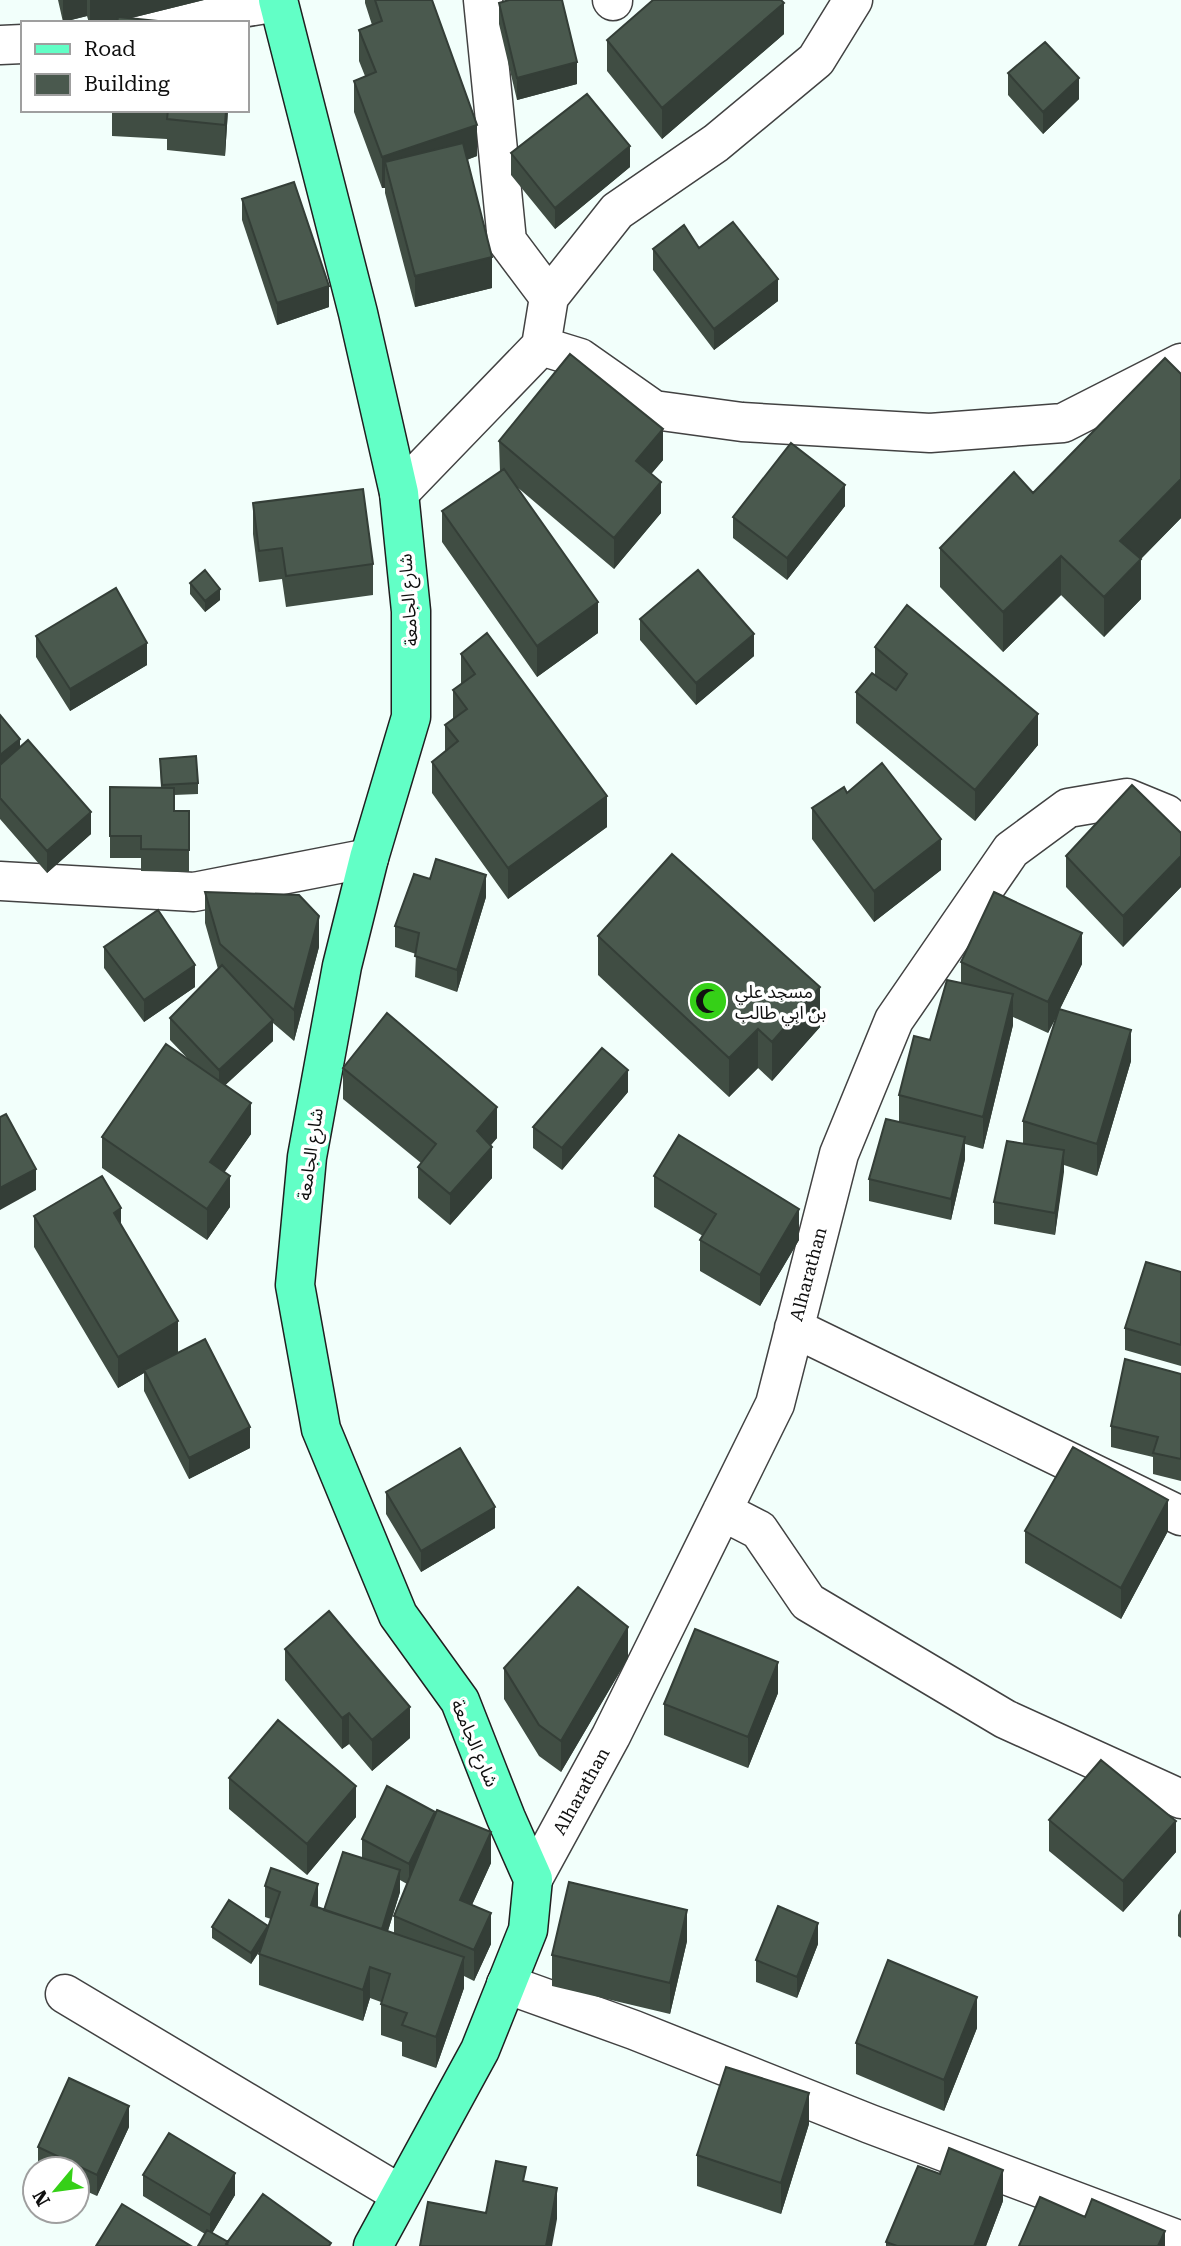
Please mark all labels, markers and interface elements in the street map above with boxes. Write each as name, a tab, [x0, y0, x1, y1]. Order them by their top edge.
legend	[21, 21, 248, 112]
text: Road	[84, 37, 136, 61]
text: Building	[84, 72, 170, 96]
street label: شارع الجامعة	[394, 553, 426, 647]
mosque icon: مسجد علي بن ابي طالب	[687, 980, 729, 1022]
place label: مسجد علي بن ابي طالب	[735, 981, 826, 1026]
street label: شارع الجامعة	[293, 1107, 331, 1202]
street label: Alharathan	[785, 1224, 831, 1323]
street label: شارع الجامعة	[444, 1696, 503, 1791]
street label: Alharathan	[548, 1743, 614, 1838]
north arrow	[21, 2155, 91, 2225]
text: N	[28, 2186, 55, 2210]

